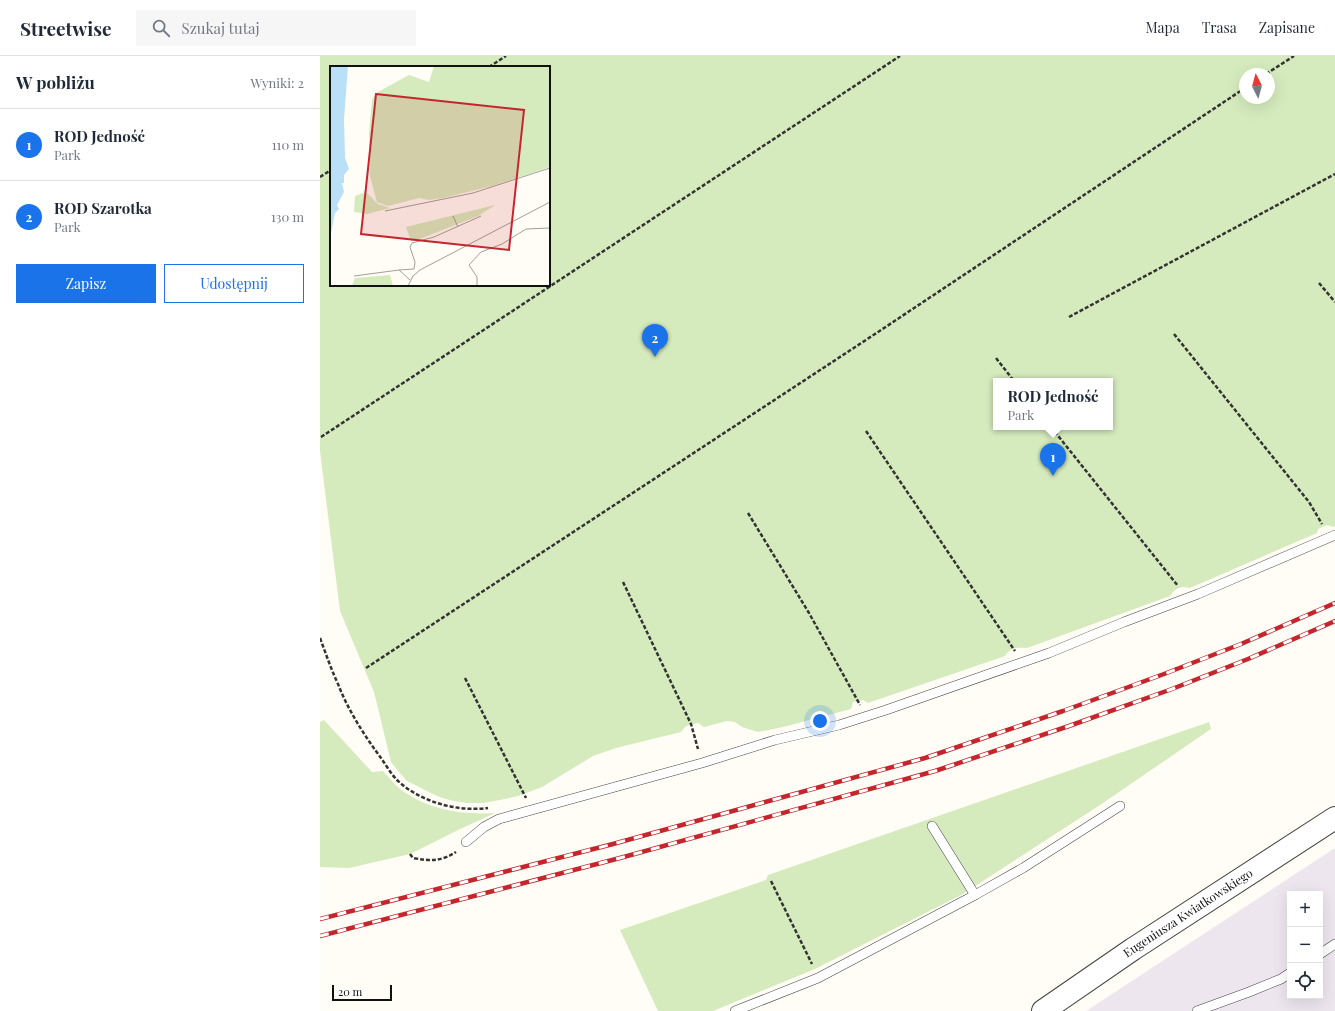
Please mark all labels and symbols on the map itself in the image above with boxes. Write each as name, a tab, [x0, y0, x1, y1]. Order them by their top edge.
inset map	[330, 66, 550, 286]
north arrow	[1239, 68, 1275, 104]
pin: 2	[642, 324, 668, 357]
pin: 1	[1040, 443, 1066, 476]
your location	[810, 711, 830, 731]
street label: Eugeniusza Kwiatkowskiego	[1120, 864, 1256, 960]
scale bar	[332, 983, 392, 1002]

